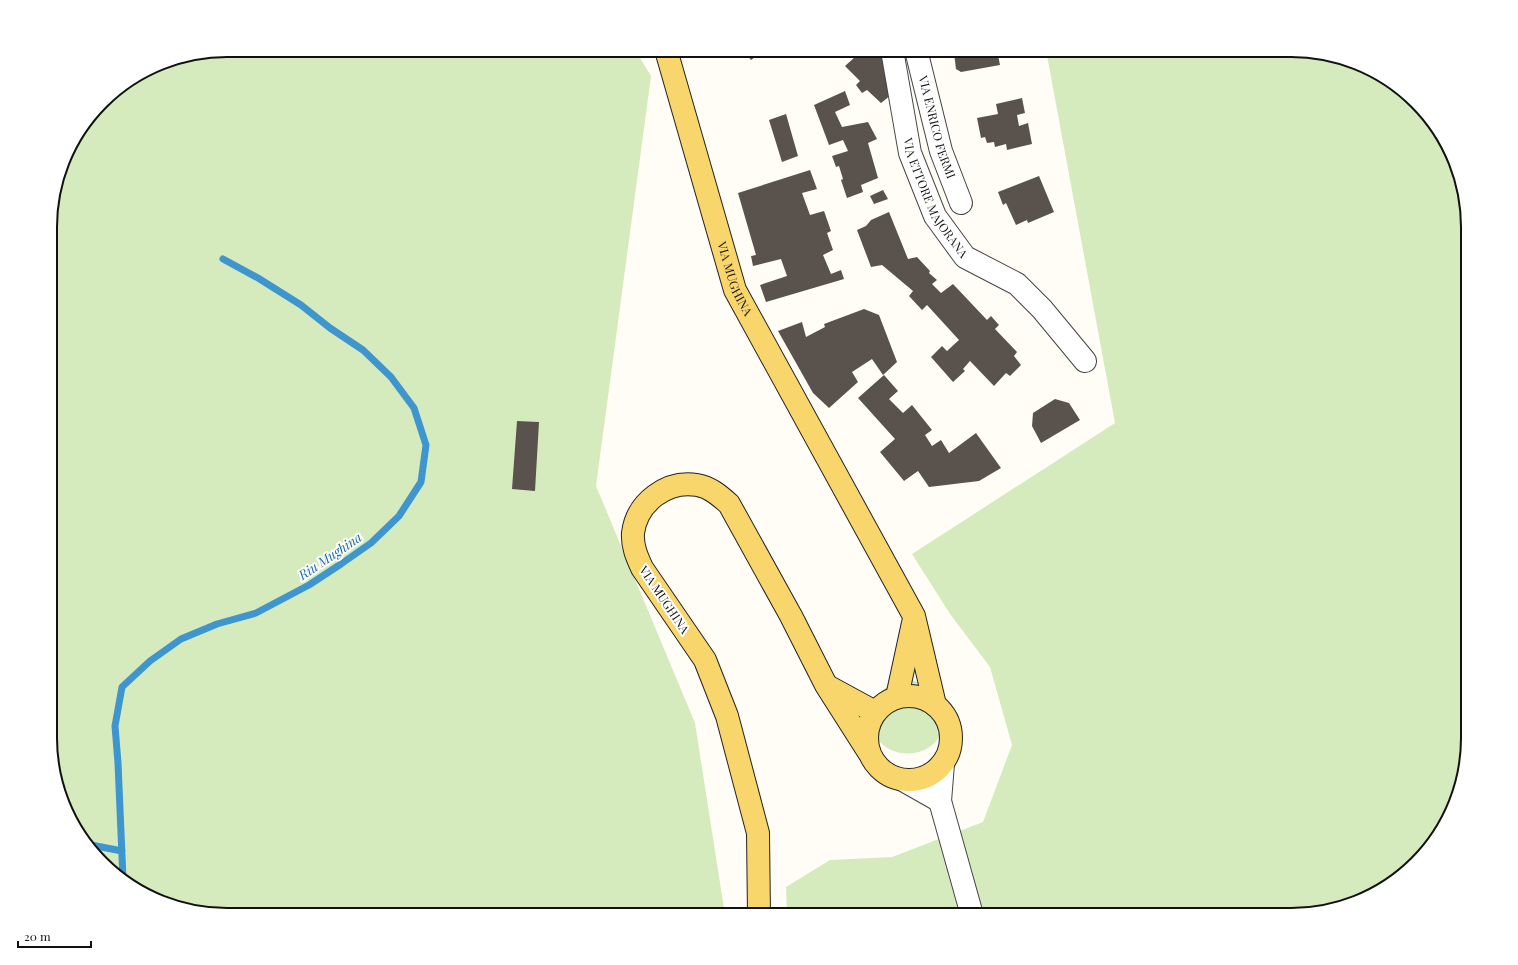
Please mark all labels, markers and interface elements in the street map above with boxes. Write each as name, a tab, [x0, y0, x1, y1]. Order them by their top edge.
street label: VIA ENRICO FERMI	[915, 73, 960, 181]
street label: VIA ETTORE MAJORANA	[900, 136, 972, 261]
street label: VIA MUGHINA	[714, 239, 757, 319]
water label: Riu Mughina	[294, 528, 365, 584]
street label: VIA MUGHINA	[636, 562, 694, 637]
scale bar	[18, 923, 91, 949]
text: 20 m	[24, 928, 51, 944]

